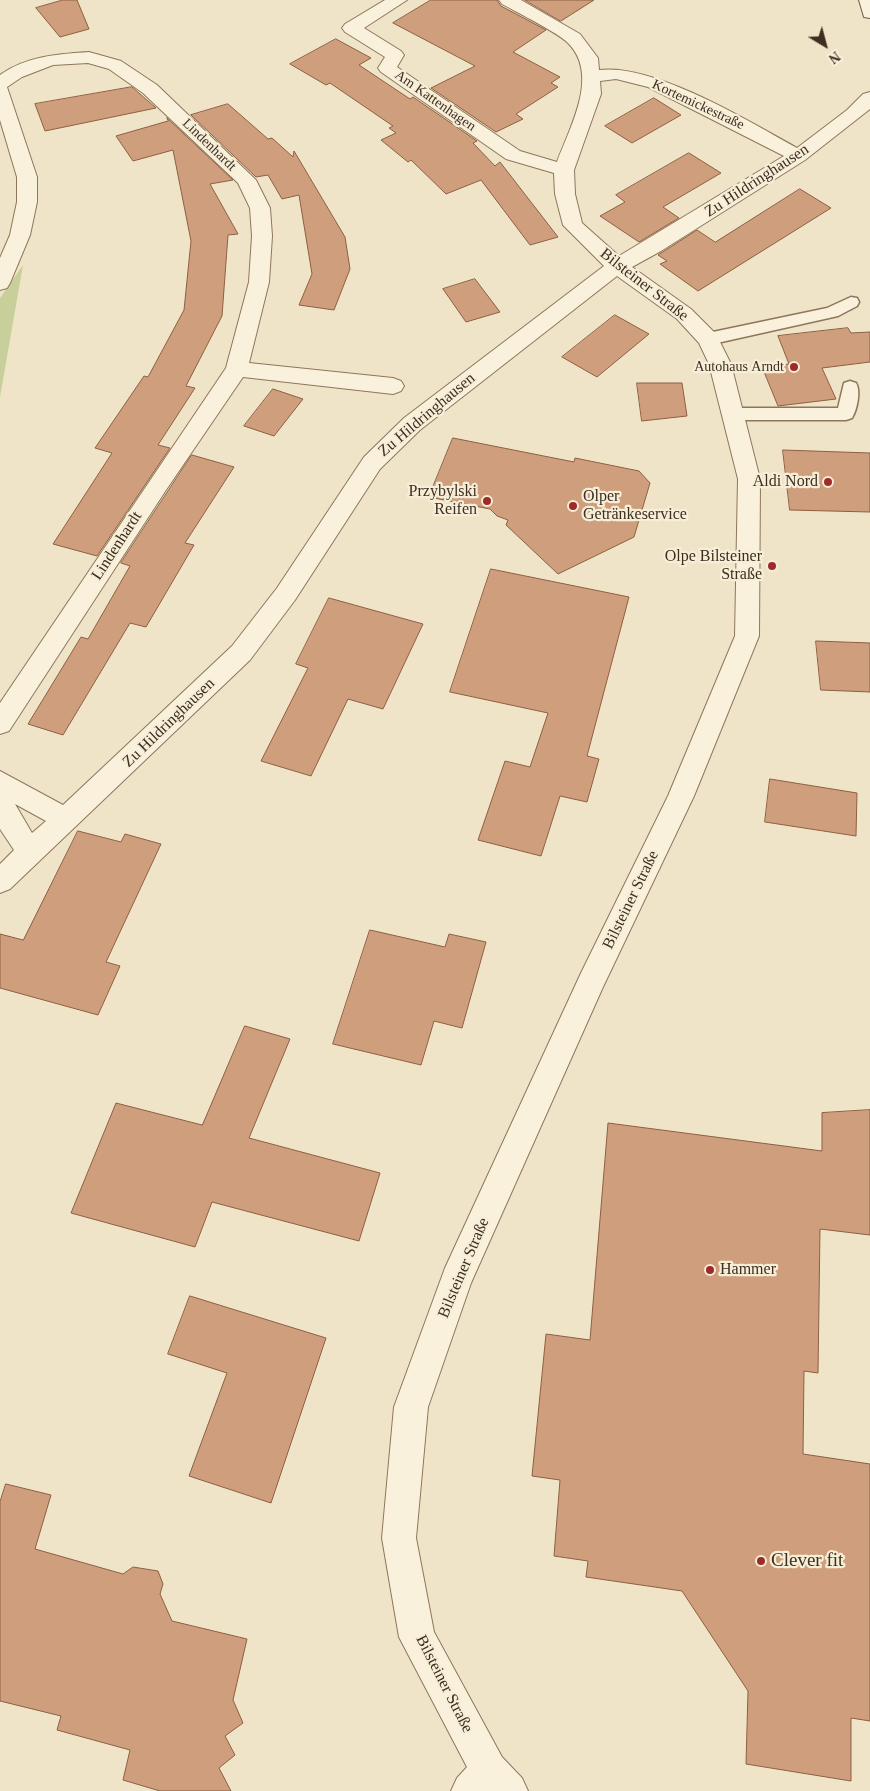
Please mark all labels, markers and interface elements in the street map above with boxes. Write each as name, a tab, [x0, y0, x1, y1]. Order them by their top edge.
north arrow	[800, 20, 850, 70]
text: N	[826, 48, 843, 66]
street label: Am Kattenhagen	[391, 67, 479, 135]
street label: Kortemickestraße	[649, 76, 747, 134]
street label: Lindenhardt	[179, 115, 239, 175]
street label: Zu Hildringhausen	[701, 140, 813, 222]
street label: Bilsteiner Straße	[596, 244, 692, 326]
place label: Autohaus Arndt	[694, 359, 784, 375]
marker: Autohaus Arndt	[788, 361, 800, 373]
street label: Zu Hildringhausen	[375, 369, 479, 461]
place label: Aldi Nord	[753, 472, 818, 492]
marker: Aldi Nord	[822, 476, 834, 488]
place label: Przybylski Reifen	[409, 482, 477, 520]
place label: Olper Getränkeservice	[583, 487, 687, 525]
marker: Przybylski Reifen	[481, 495, 493, 507]
marker: Olper Getränkeservice	[567, 500, 579, 512]
street label: Lindenhardt	[88, 508, 146, 584]
place label: Olpe Bilsteiner Straße	[665, 547, 762, 585]
marker: Olpe Bilsteiner Straße	[766, 560, 778, 572]
street label: Zu Hildringhausen	[119, 674, 219, 772]
street label: Bilsteiner Straße	[599, 848, 663, 952]
street label: Bilsteiner Straße	[434, 1215, 494, 1321]
place label: Hammer	[720, 1260, 776, 1280]
marker: Hammer	[704, 1264, 716, 1276]
place label: Clever fit	[771, 1550, 843, 1572]
marker: Clever fit	[755, 1555, 767, 1567]
street label: Bilsteiner Straße	[411, 1632, 477, 1736]

